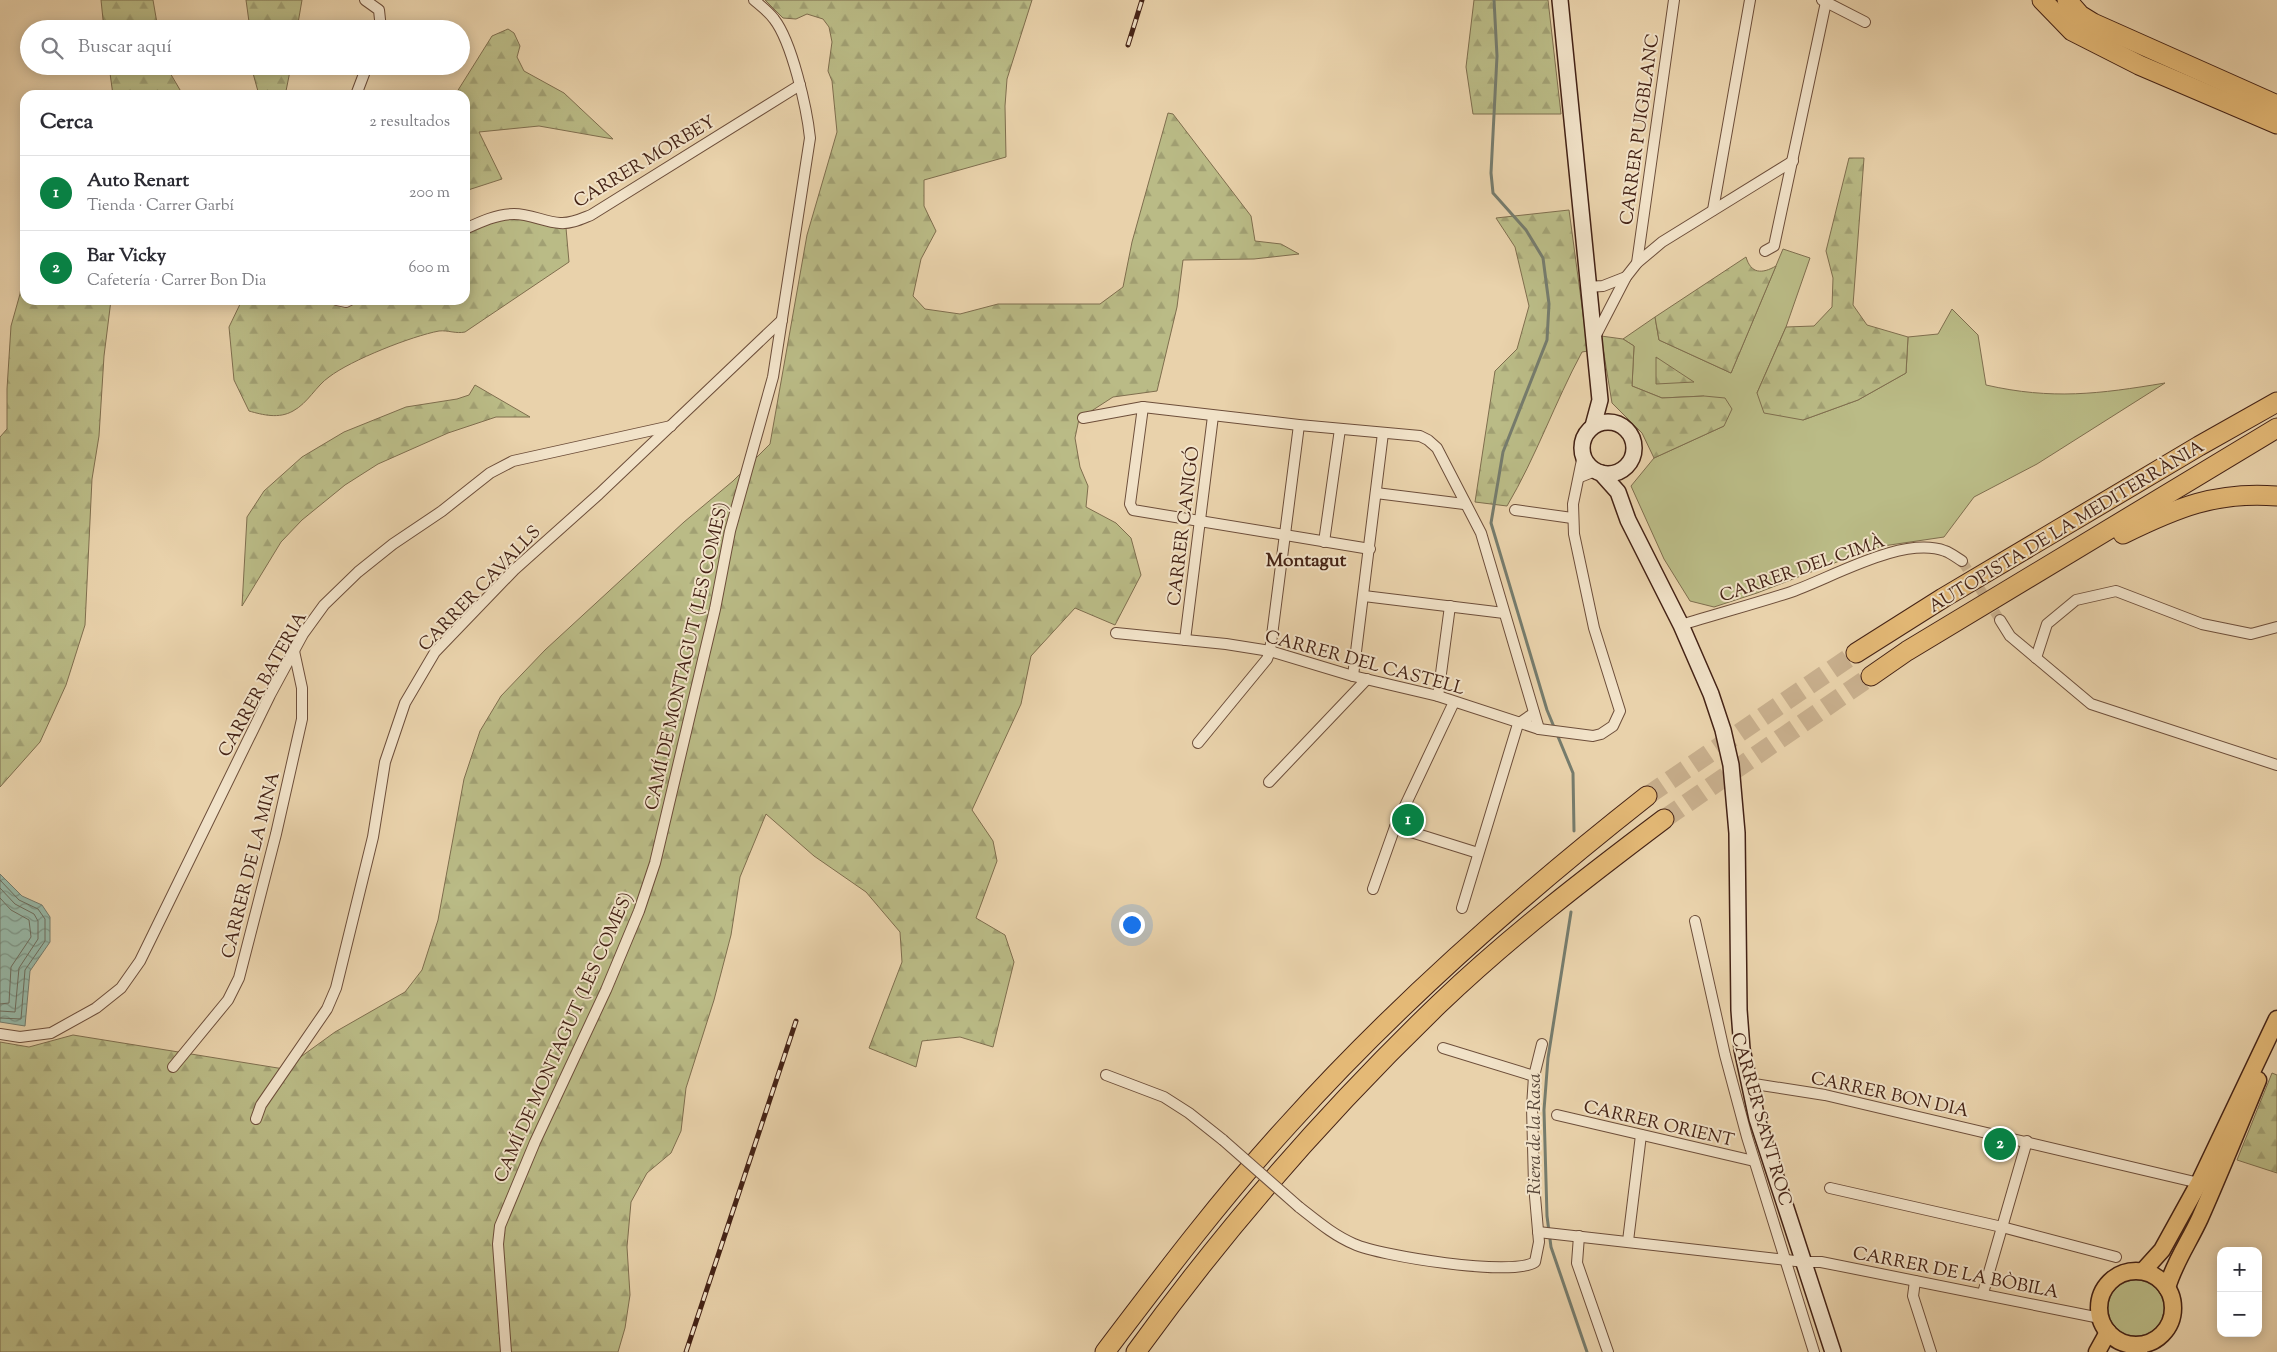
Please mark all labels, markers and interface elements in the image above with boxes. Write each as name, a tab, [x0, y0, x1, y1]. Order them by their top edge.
search box	[20, 20, 470, 75]
street label: CARRER PUIGBLANC	[1615, 32, 1667, 227]
icon: search	[38, 34, 66, 62]
text: Buscar aquí	[78, 34, 172, 61]
text: Cerca	[40, 108, 93, 138]
street label: CARRER MORBEY	[569, 110, 721, 215]
text: 2 resultados	[369, 111, 450, 134]
text: Auto Renart	[87, 168, 189, 195]
text: 1	[53, 182, 59, 205]
text: 200 m	[409, 182, 450, 205]
text: Tienda · Carrer Garbí	[87, 195, 234, 218]
text: Bar Vicky	[87, 243, 166, 270]
text: 2	[52, 257, 60, 280]
text: 600 m	[408, 257, 450, 280]
text: Cafetería · Carrer Bon Dia	[87, 270, 266, 293]
street label: AUTOPISTA DE LA MEDITERRÀNIA	[1924, 435, 2210, 621]
street label: CARRER CANIGÓ	[1161, 445, 1208, 607]
street label: CAMÍ DE MONTAGUT (LES COMES)	[640, 500, 736, 813]
street label: CARRER CAVALLS	[413, 520, 548, 658]
street label: CARRER DEL CIMÀ	[1717, 529, 1889, 610]
district label: Montagut	[1266, 548, 1347, 575]
street label: CARRER BATERIA	[213, 607, 315, 762]
street label: CARRER DEL CASTELL	[1262, 625, 1467, 703]
street label: CARRER DE LA MINA	[216, 769, 288, 961]
pin: 1	[1392, 801, 1424, 839]
street label: CAMÍ DE MONTAGUT (LES COMES)	[489, 888, 641, 1187]
your location	[1119, 912, 1145, 938]
street label: CARRER SANT ROC	[1723, 1030, 1797, 1210]
street label: CARRER BON DIA	[1808, 1066, 1972, 1126]
water label: Riera de la Rasa	[1522, 1073, 1549, 1195]
street label: CARRER ORIENT	[1581, 1095, 1737, 1155]
pin: 2	[1984, 1125, 2016, 1163]
street label: CARRER DE LA BÒBILA	[1850, 1240, 2061, 1307]
map controls	[2217, 1247, 2262, 1337]
button: +	[2217, 1247, 2262, 1292]
button: −	[2217, 1292, 2262, 1337]

